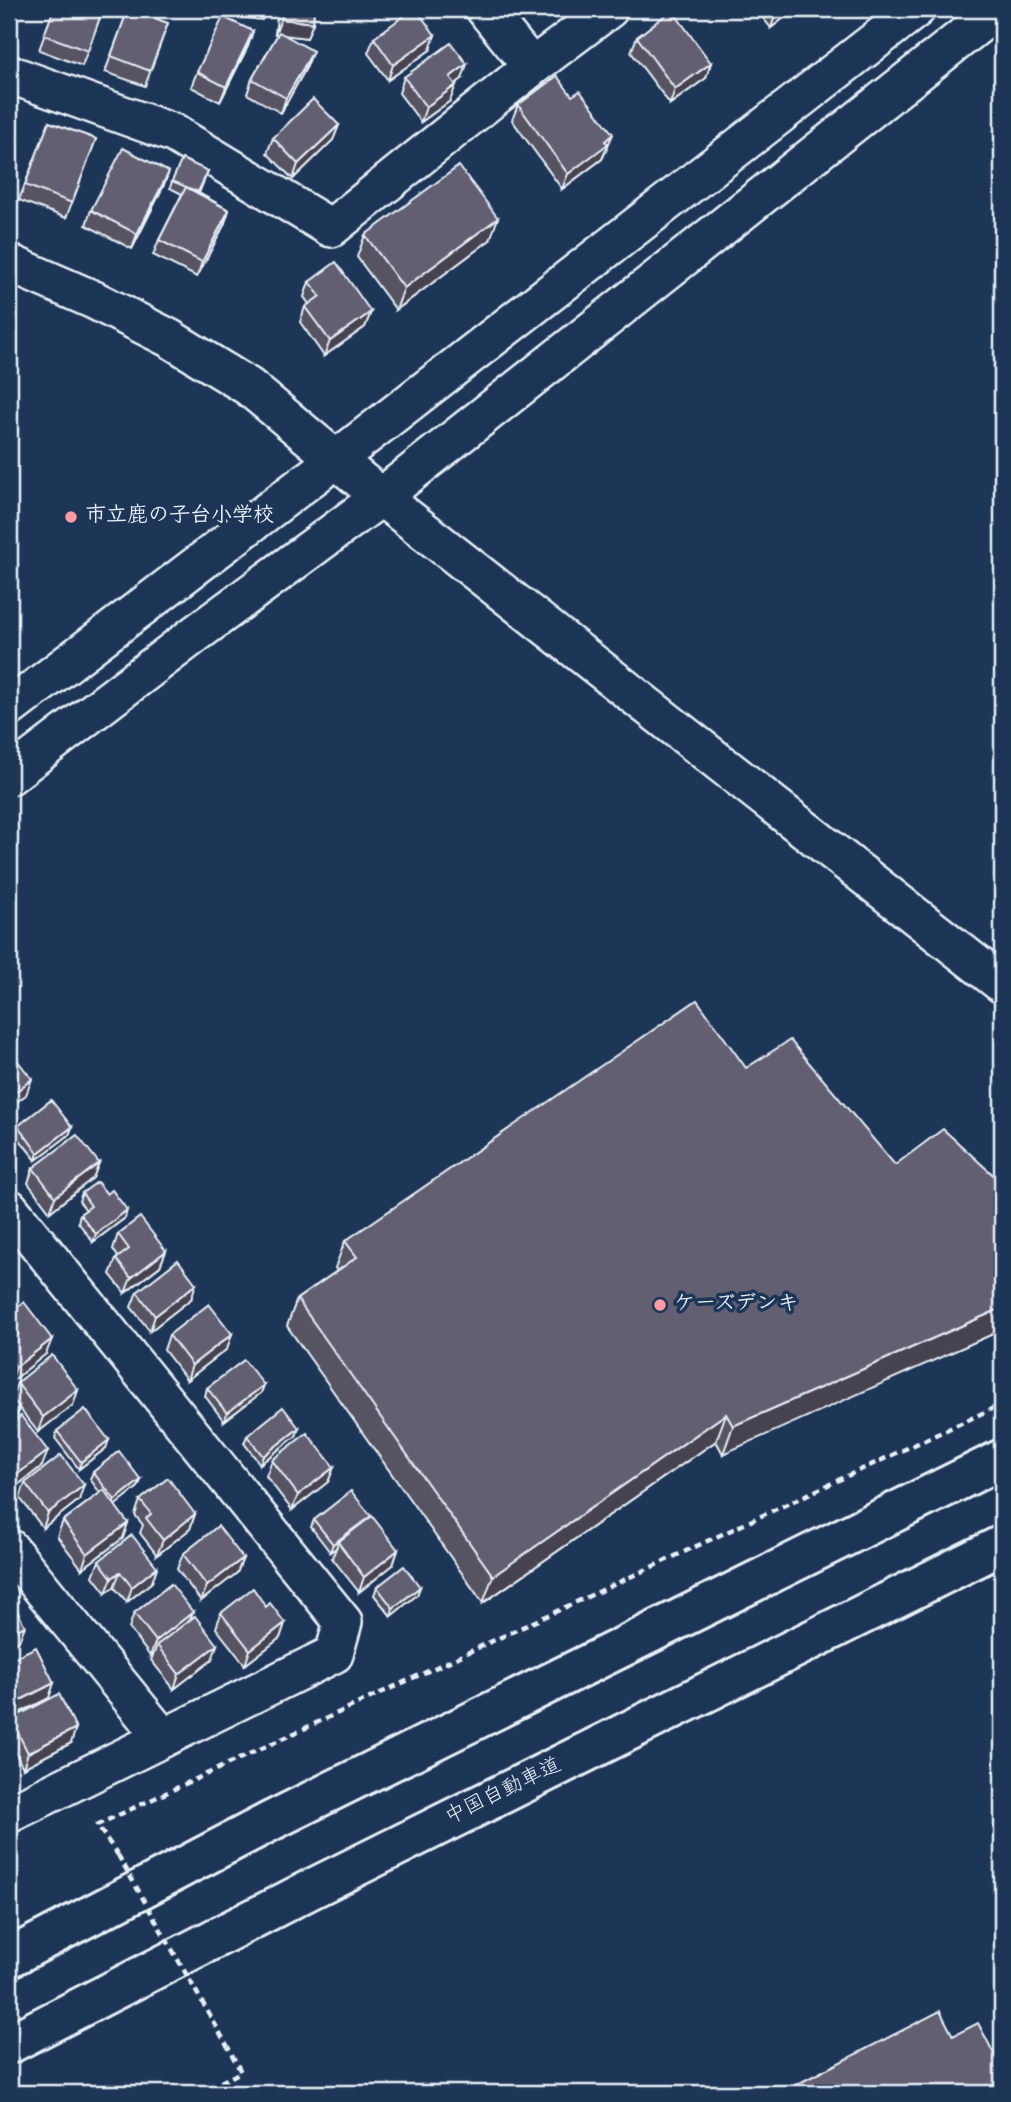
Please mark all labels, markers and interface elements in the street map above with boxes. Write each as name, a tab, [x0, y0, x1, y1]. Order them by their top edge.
place label: 市立鹿の子台小学校	[85, 503, 274, 530]
marker: 市立鹿の子台小学校	[63, 509, 79, 525]
place label: ケーズデンキ	[674, 1292, 798, 1318]
marker: ケーズデンキ	[652, 1297, 668, 1313]
street label: 中国自動車道	[441, 1752, 566, 1832]

